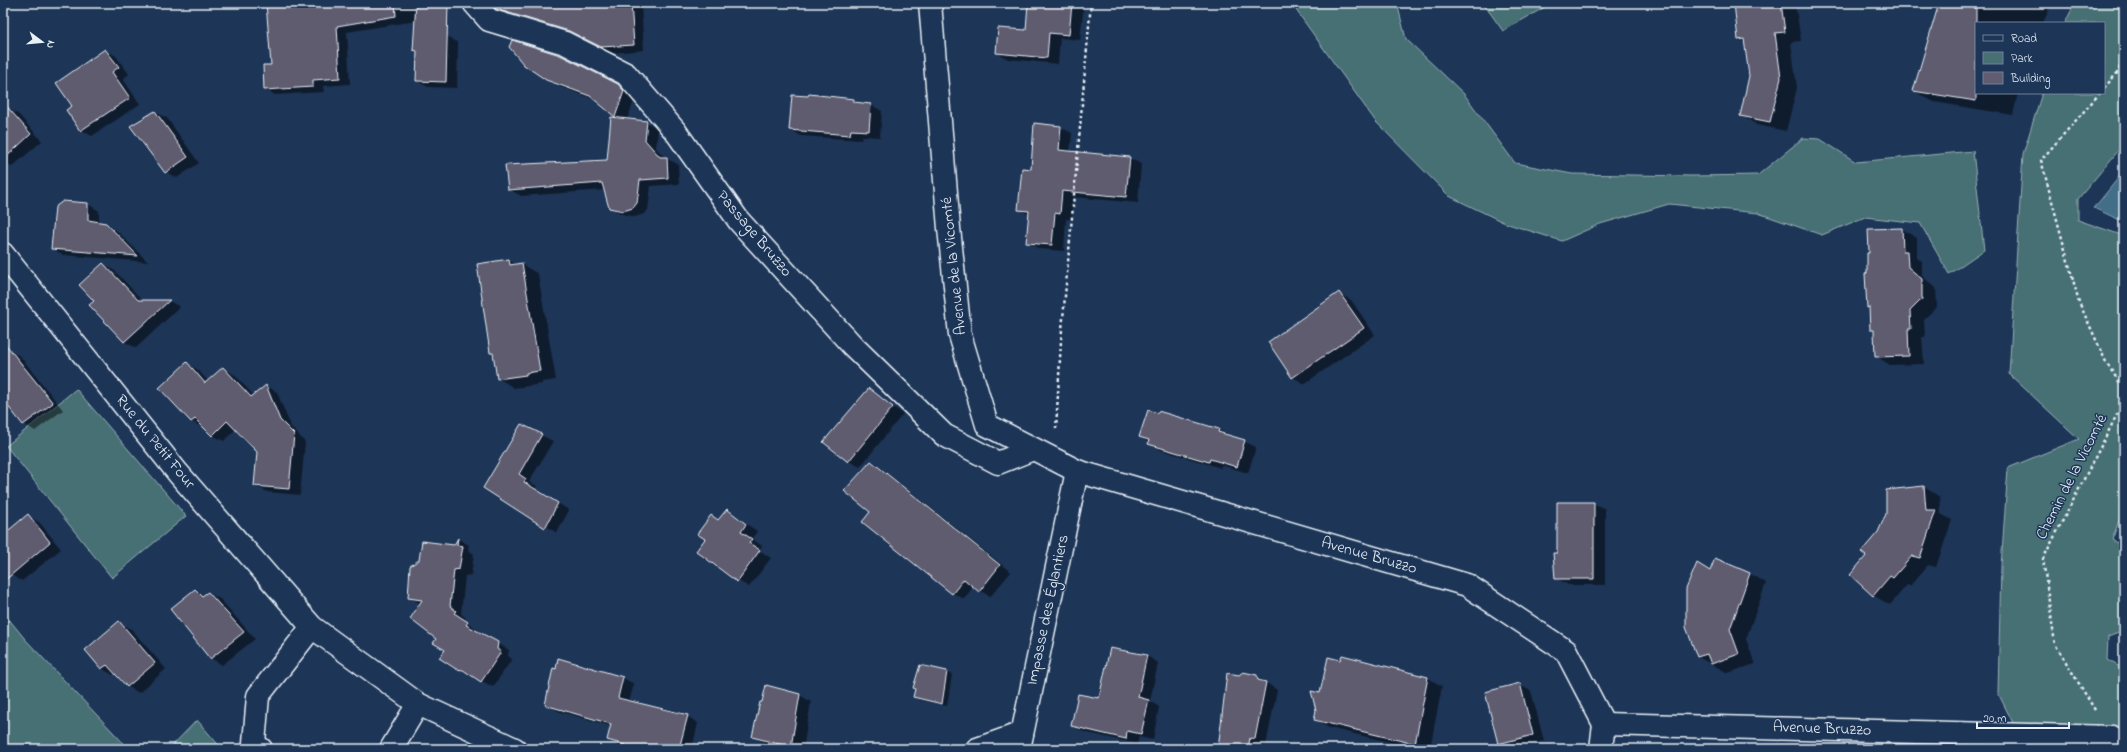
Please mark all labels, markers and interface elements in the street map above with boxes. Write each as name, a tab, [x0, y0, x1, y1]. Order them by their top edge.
north arrow	[22, 22, 62, 62]
legend	[1975, 22, 2105, 94]
text: Road	[2011, 30, 2037, 48]
text: N	[42, 39, 59, 50]
text: Park	[2011, 50, 2033, 68]
text: Building	[2010, 70, 2050, 89]
street label: Passage Bruzzo	[710, 185, 798, 283]
street label: Avenue de la Vicomté	[935, 195, 973, 336]
street label: Rue du Petit Four	[109, 390, 201, 495]
street label: Chemin de la Vicomté	[2030, 409, 2114, 544]
street label: Avenue Bruzzo	[1318, 531, 1420, 581]
street label: Impasse des Églantiers	[1020, 533, 1076, 687]
scale bar	[1977, 704, 2069, 730]
text: 20 m	[1983, 710, 2006, 728]
street label: Avenue Bruzzo	[1772, 715, 1872, 743]

